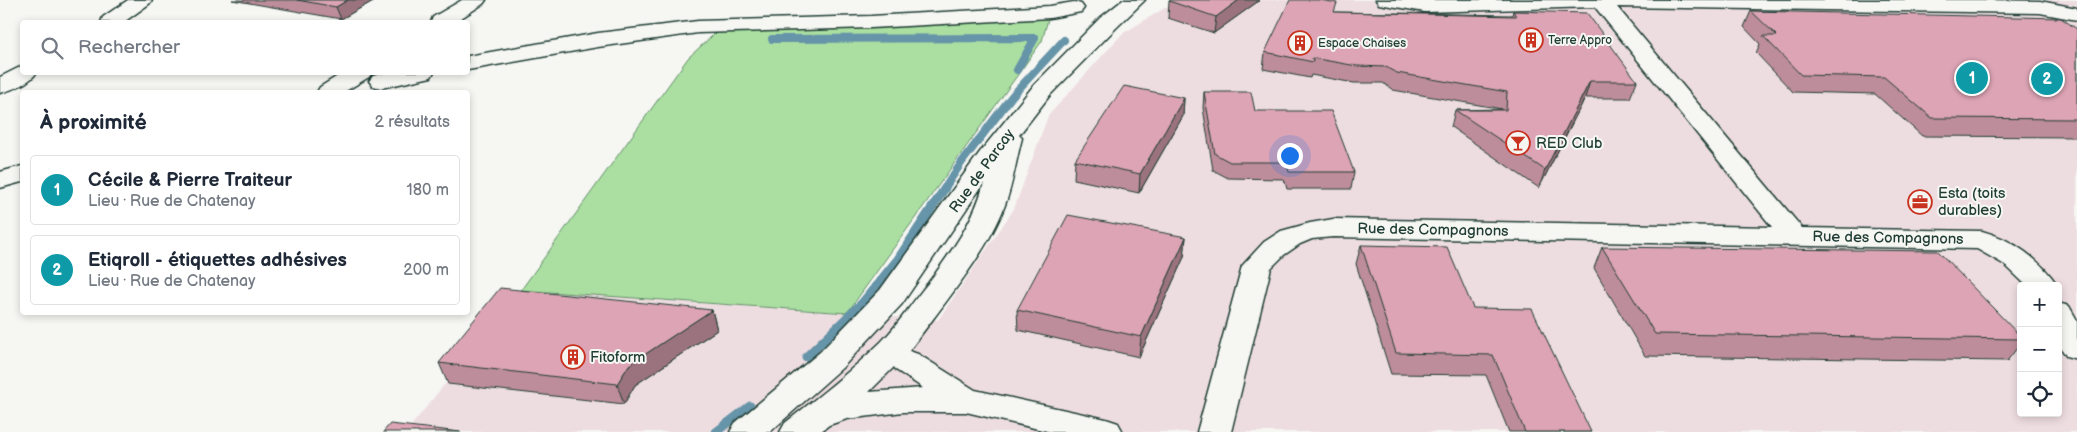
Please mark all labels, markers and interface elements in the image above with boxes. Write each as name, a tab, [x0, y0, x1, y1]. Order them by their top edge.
search box	[20, 20, 470, 75]
building icon: Terre Appro	[1518, 27, 1544, 53]
building icon: Espace Chaises	[1287, 30, 1313, 56]
place label: Terre Appro	[1548, 33, 1612, 48]
icon: search	[38, 34, 66, 62]
text: Rechercher	[78, 36, 180, 59]
place label: Espace Chaises	[1318, 36, 1406, 51]
pin: 1	[1956, 59, 1988, 97]
pin: 2	[2031, 60, 2063, 98]
text: À proximité	[40, 110, 147, 135]
text: 2 résultats	[375, 113, 450, 132]
street label: Rue de Parcay	[945, 125, 1019, 217]
bar icon: RED Club	[1505, 130, 1531, 156]
place label: RED Club	[1536, 134, 1603, 153]
your location	[1277, 143, 1303, 169]
text: Cécile & Pierre Traiteur	[88, 169, 292, 192]
text: 1	[54, 181, 60, 200]
text: 180 m	[407, 181, 449, 200]
place label: Esta (toits durables)	[1938, 184, 2006, 220]
office icon: Esta (toits durables)	[1907, 189, 1933, 215]
text: Lieu · Rue de Chatenay	[88, 192, 255, 211]
street label: Rue des Compagnons	[1357, 219, 1509, 241]
street label: Rue des Compagnons	[1812, 227, 1964, 249]
text: Etiqroll - étiquettes adhésives	[88, 249, 347, 272]
text: 2	[52, 261, 62, 280]
text: 200 m	[403, 261, 449, 280]
text: Lieu · Rue de Chatenay	[88, 272, 255, 291]
map controls	[2017, 282, 2062, 417]
button: +	[2017, 282, 2062, 327]
button: −	[2017, 327, 2062, 372]
building icon: Fitoform	[560, 344, 586, 370]
place label: Fitoform	[590, 348, 645, 367]
button: locate	[2017, 372, 2062, 417]

